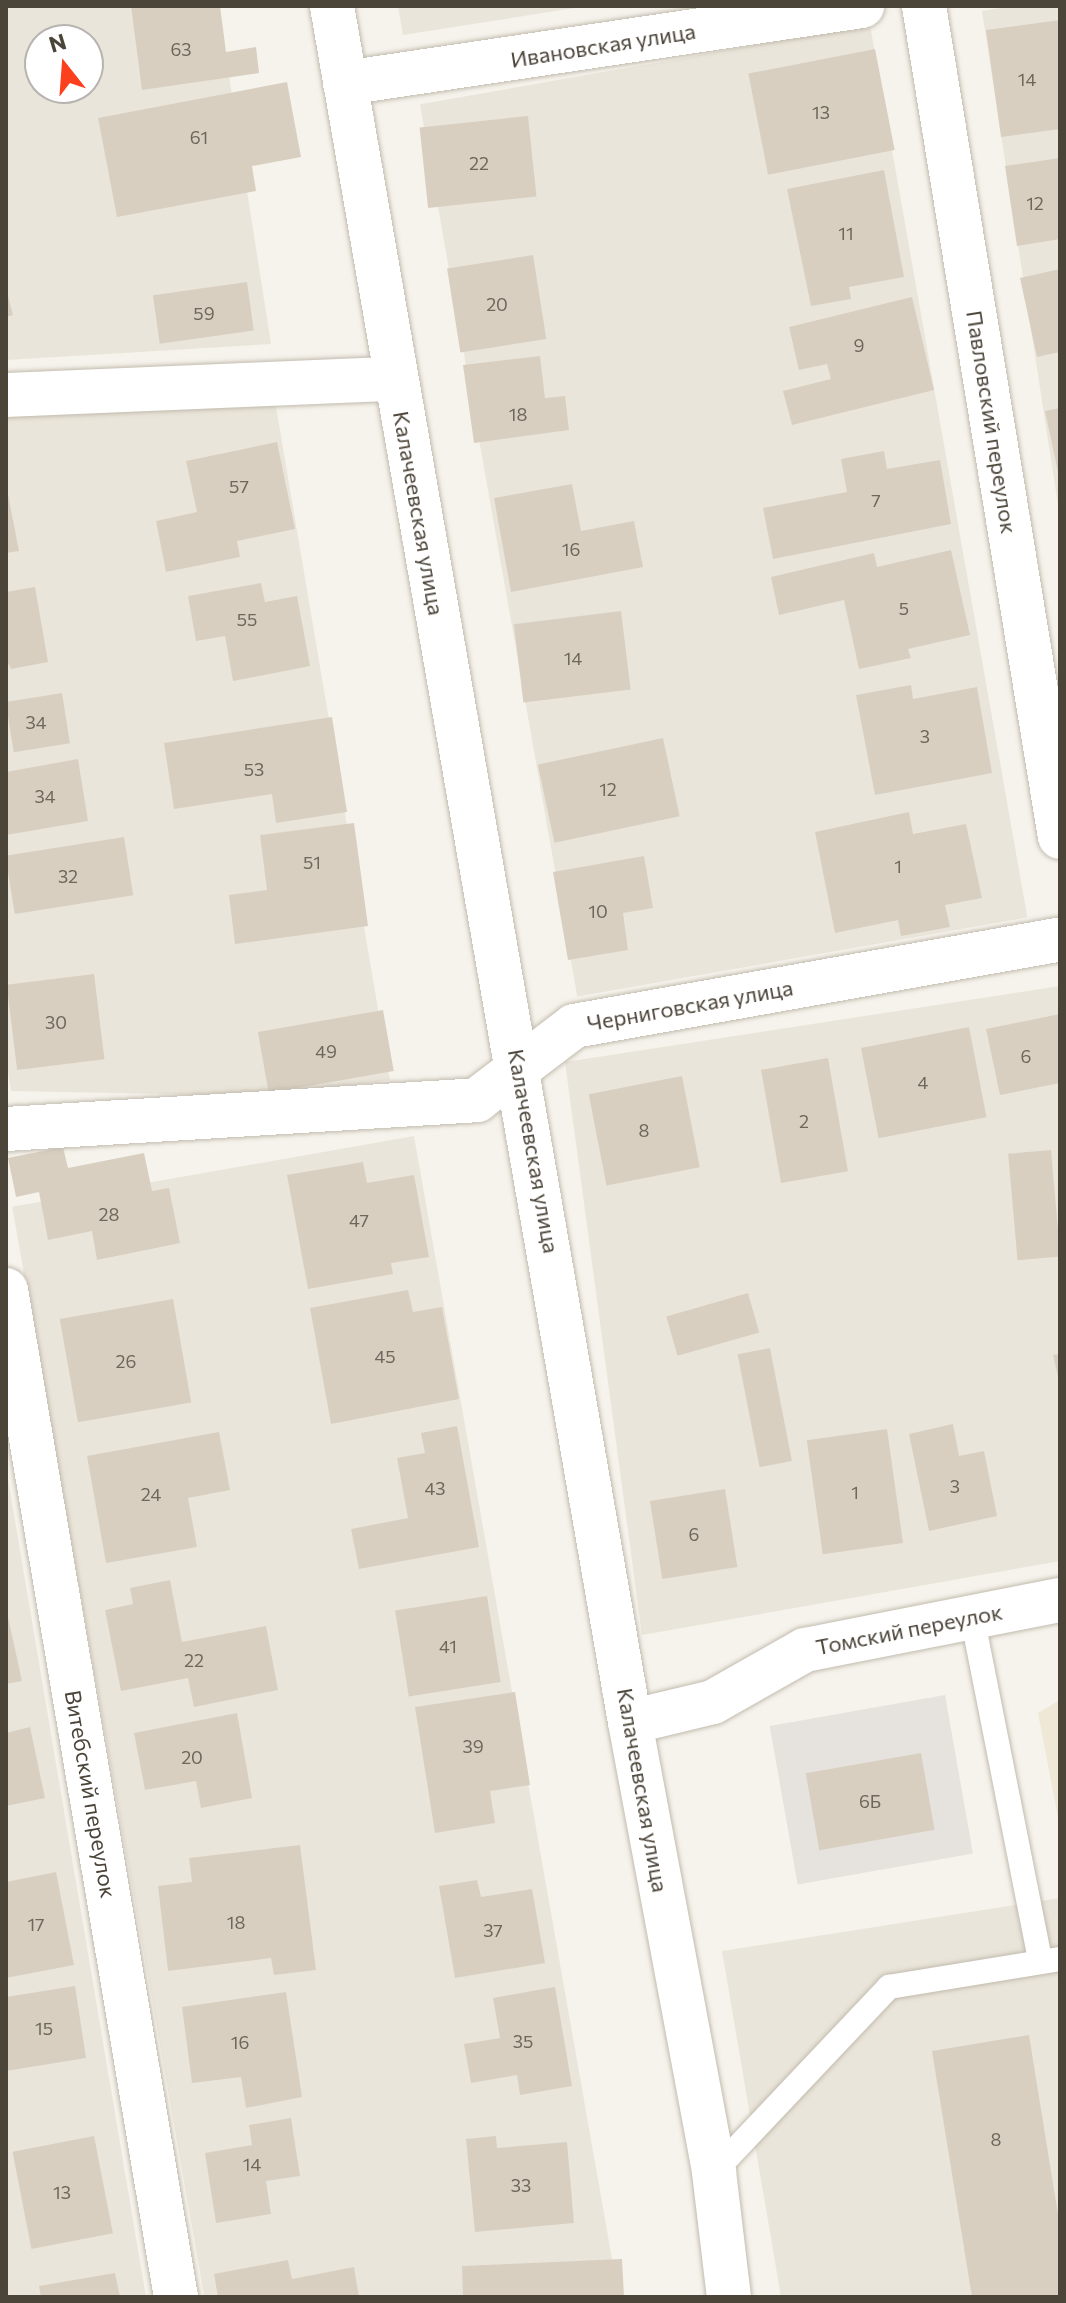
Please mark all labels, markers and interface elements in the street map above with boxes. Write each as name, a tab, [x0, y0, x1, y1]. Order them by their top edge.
street label: Ивановская улица	[509, 17, 697, 73]
north arrow	[24, 24, 104, 104]
text: N	[46, 27, 69, 58]
house number: 63	[170, 38, 192, 60]
house number: 14	[1018, 68, 1036, 90]
house number: 13	[812, 101, 830, 123]
house number: 61	[190, 126, 208, 148]
house number: 22	[469, 152, 489, 174]
house number: 12	[1026, 192, 1044, 214]
house number: 11	[838, 222, 854, 244]
house number: 20	[486, 293, 508, 315]
house number: 59	[193, 302, 215, 324]
street label: Павловский переулок	[961, 308, 1023, 536]
house number: 9	[854, 334, 864, 356]
house number: 18	[509, 403, 527, 425]
street label: Калачеевская улица	[388, 409, 450, 617]
house number: 57	[229, 475, 249, 497]
house number: 7	[871, 489, 881, 511]
house number: 16	[562, 538, 580, 560]
house number: 5	[899, 597, 909, 619]
house number: 55	[237, 608, 257, 630]
house number: 14	[564, 647, 582, 669]
house number: 34	[25, 711, 47, 733]
house number: 3	[920, 725, 930, 747]
house number: 53	[244, 758, 264, 780]
house number: 12	[599, 778, 617, 800]
house number: 34	[34, 785, 56, 807]
house number: 51	[303, 851, 321, 873]
house number: 1	[894, 855, 902, 877]
house number: 32	[58, 865, 78, 887]
house number: 10	[588, 900, 608, 922]
street label: Черниговская улица	[585, 974, 795, 1036]
house number: 30	[45, 1011, 67, 1033]
house number: 49	[315, 1040, 337, 1062]
house number: 6	[1021, 1045, 1031, 1067]
street label: Калачеевская улица	[503, 1047, 565, 1255]
house number: 4	[918, 1071, 928, 1093]
house number: 2	[799, 1110, 809, 1132]
house number: 8	[639, 1119, 649, 1141]
house number: 28	[99, 1203, 119, 1225]
house number: 47	[349, 1209, 369, 1231]
house number: 45	[374, 1345, 396, 1367]
house number: 26	[116, 1350, 136, 1372]
house number: 3	[950, 1475, 960, 1497]
house number: 43	[424, 1477, 446, 1499]
house number: 1	[851, 1481, 859, 1503]
house number: 24	[141, 1483, 161, 1505]
house number: 6	[689, 1523, 699, 1545]
street label: Томский переулок	[813, 1598, 1005, 1660]
house number: 41	[439, 1635, 457, 1657]
house number: 22	[184, 1649, 204, 1671]
street label: Калачеевская улица	[612, 1686, 674, 1894]
street label: Витебский переулок	[60, 1688, 122, 1900]
house number: 39	[462, 1735, 484, 1757]
house number: 20	[181, 1746, 203, 1768]
house number: 6Б	[859, 1790, 881, 1812]
house number: 18	[227, 1911, 245, 1933]
house number: 17	[27, 1913, 45, 1935]
house number: 37	[483, 1919, 503, 1941]
house number: 15	[35, 2017, 53, 2039]
house number: 35	[513, 2030, 533, 2052]
house number: 16	[231, 2031, 249, 2053]
house number: 8	[991, 2128, 1001, 2150]
house number: 14	[243, 2153, 261, 2175]
house number: 33	[511, 2174, 531, 2196]
house number: 13	[53, 2181, 71, 2203]

